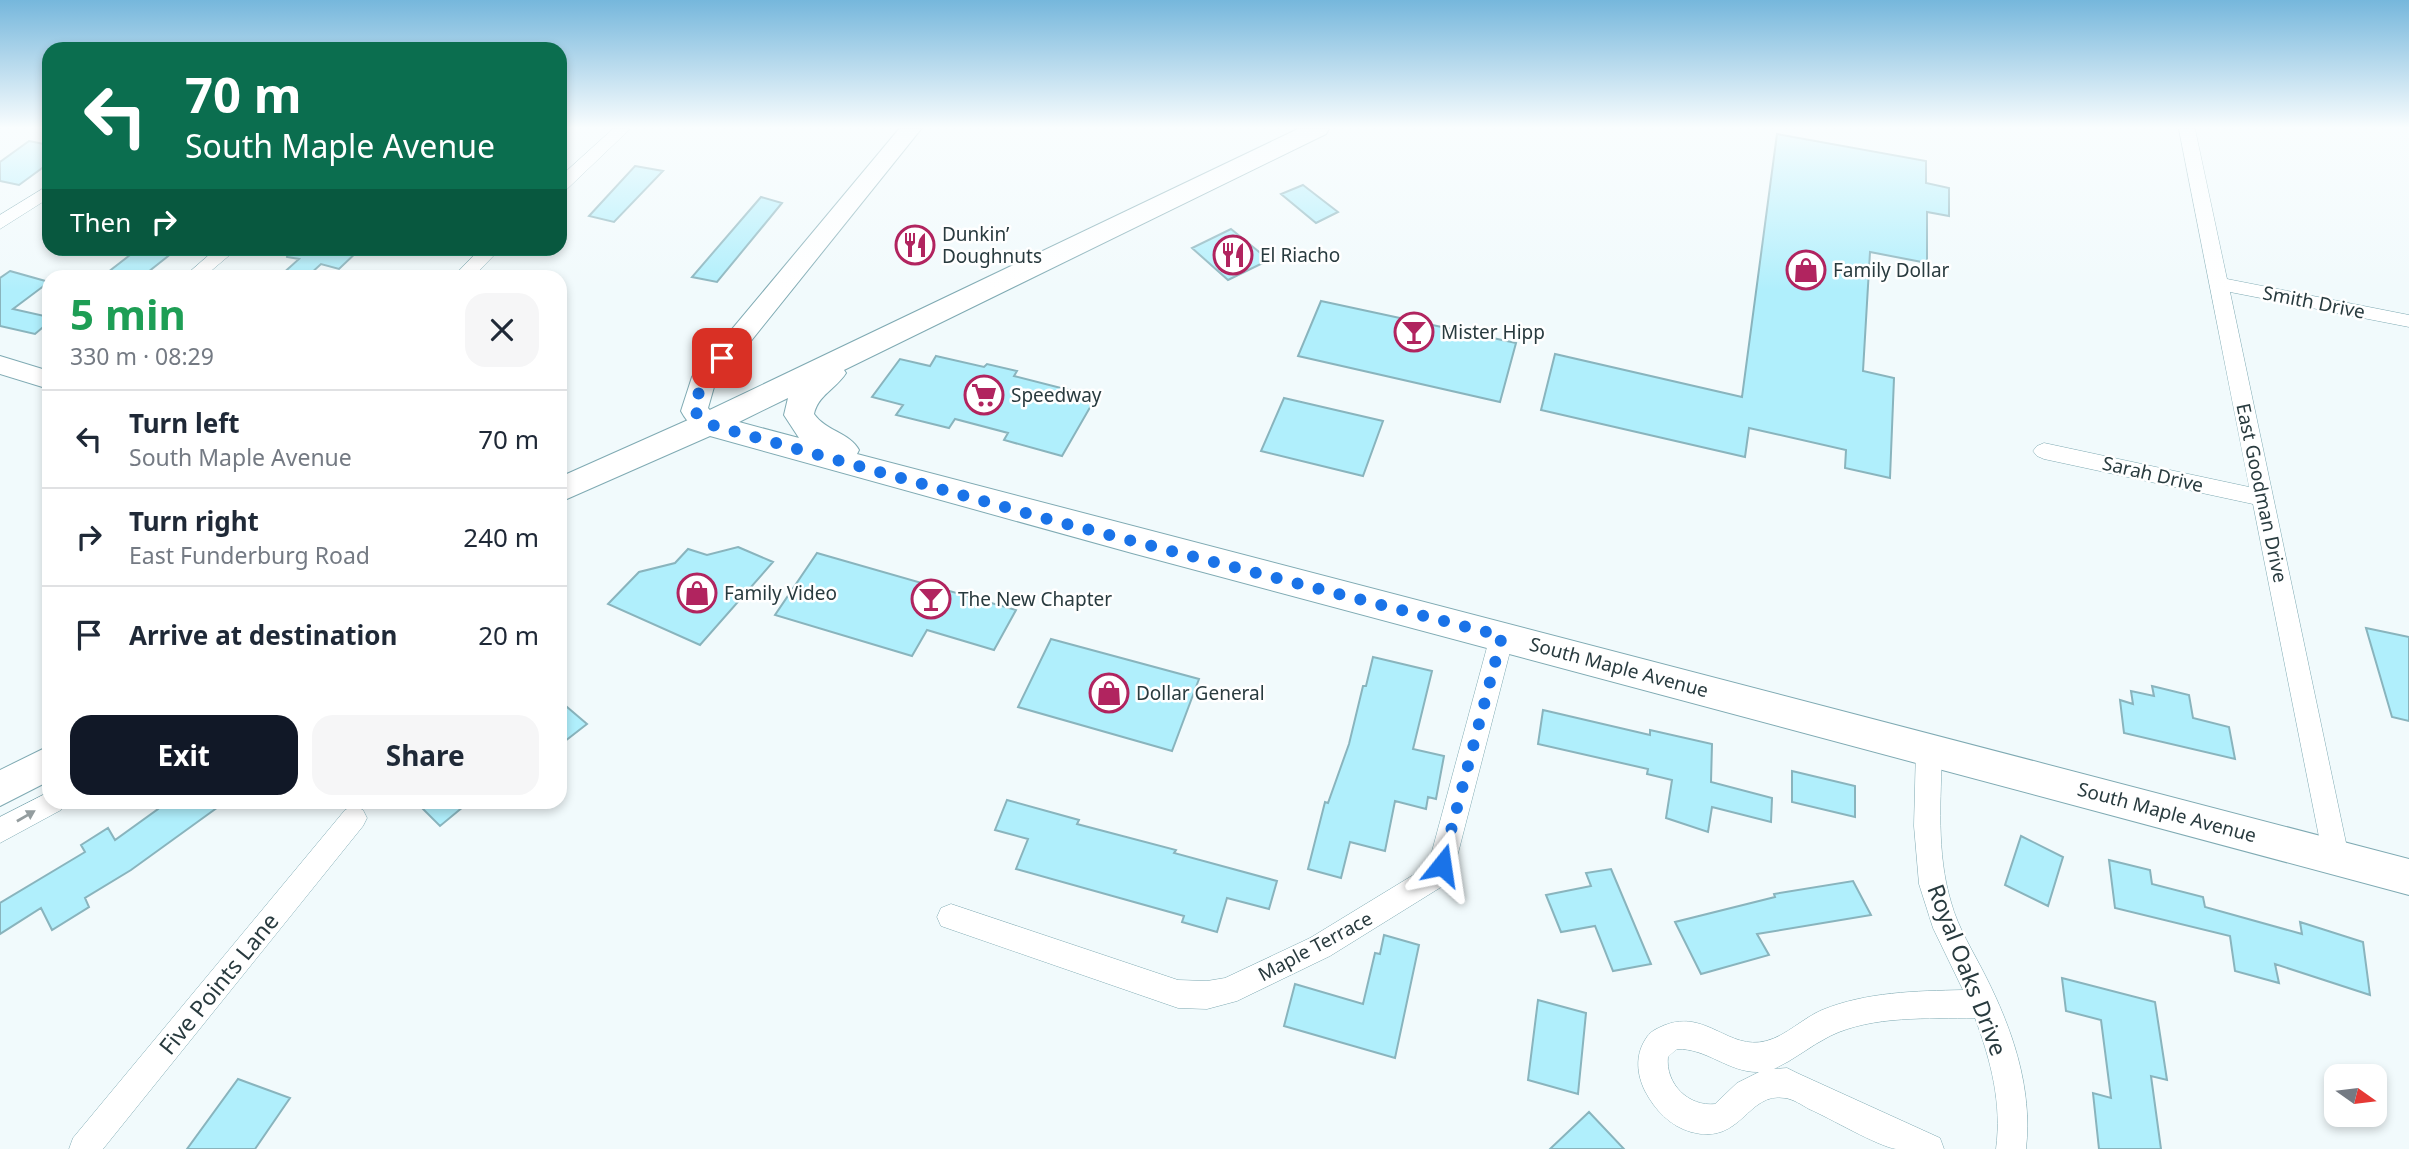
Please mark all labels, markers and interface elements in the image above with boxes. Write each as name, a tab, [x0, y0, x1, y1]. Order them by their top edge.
text: 70 m	[185, 61, 302, 127]
icon: left	[70, 70, 161, 161]
text: South Maple Avenue	[185, 124, 495, 167]
icon: right	[145, 203, 183, 241]
text: Then	[70, 204, 131, 240]
place label: Dunkin’ Doughnuts	[942, 221, 1042, 269]
restaurant icon: Dunkin’ Doughnuts	[894, 224, 936, 266]
restaurant icon: El Riacho	[1212, 234, 1254, 276]
place label: El Riacho	[1260, 242, 1340, 268]
shop icon: Family Dollar	[1785, 249, 1827, 291]
place label: Family Dollar	[1833, 257, 1950, 283]
street label: Smith Drive	[2261, 279, 2367, 325]
text: 5 min	[70, 285, 186, 342]
button: close	[465, 293, 539, 367]
bar icon: Mister Hipp	[1393, 311, 1435, 353]
place label: Mister Hipp	[1441, 319, 1545, 345]
pin	[692, 328, 752, 388]
icon: arrive	[703, 339, 741, 377]
text: 330 m · 08:29	[70, 340, 214, 372]
supermarket icon: Speedway	[963, 374, 1005, 416]
place label: Speedway	[1011, 382, 1102, 408]
street label: East Goodman Drive	[2230, 401, 2294, 585]
text: Turn left	[129, 405, 240, 441]
icon: left	[70, 420, 108, 458]
text: 70 m	[478, 421, 539, 457]
text: South Maple Avenue	[129, 441, 352, 473]
street label: Sarah Drive	[2100, 450, 2206, 498]
text: Turn right	[129, 503, 259, 539]
icon: right	[70, 518, 108, 556]
text: 240 m	[463, 519, 539, 555]
text: East Funderburg Road	[129, 539, 370, 571]
shop icon: Family Video	[676, 572, 718, 614]
bar icon: The New Chapter	[910, 578, 952, 620]
place label: Family Video	[724, 580, 837, 606]
place label: The New Chapter	[958, 586, 1112, 612]
icon: arrive	[70, 616, 108, 654]
text: Arrive at destination	[129, 617, 398, 653]
text: 20 m	[478, 617, 539, 653]
street label: South Maple Avenue	[1527, 631, 1711, 703]
shop icon: Dollar General	[1088, 672, 1130, 714]
place label: Dollar General	[1136, 680, 1265, 706]
button: Exit	[70, 715, 298, 795]
button: Share	[312, 715, 539, 795]
street label: South Maple Avenue	[2075, 776, 2259, 848]
one-way arrow	[17, 810, 36, 823]
position arrow	[1405, 828, 1479, 902]
street label: Royal Oaks Drive	[1921, 879, 2015, 1060]
street label: Maple Terrace	[1253, 905, 1377, 987]
street label: Five Points Lane	[151, 906, 285, 1061]
north arrow	[2324, 1064, 2387, 1127]
map controls	[2324, 1064, 2387, 1127]

